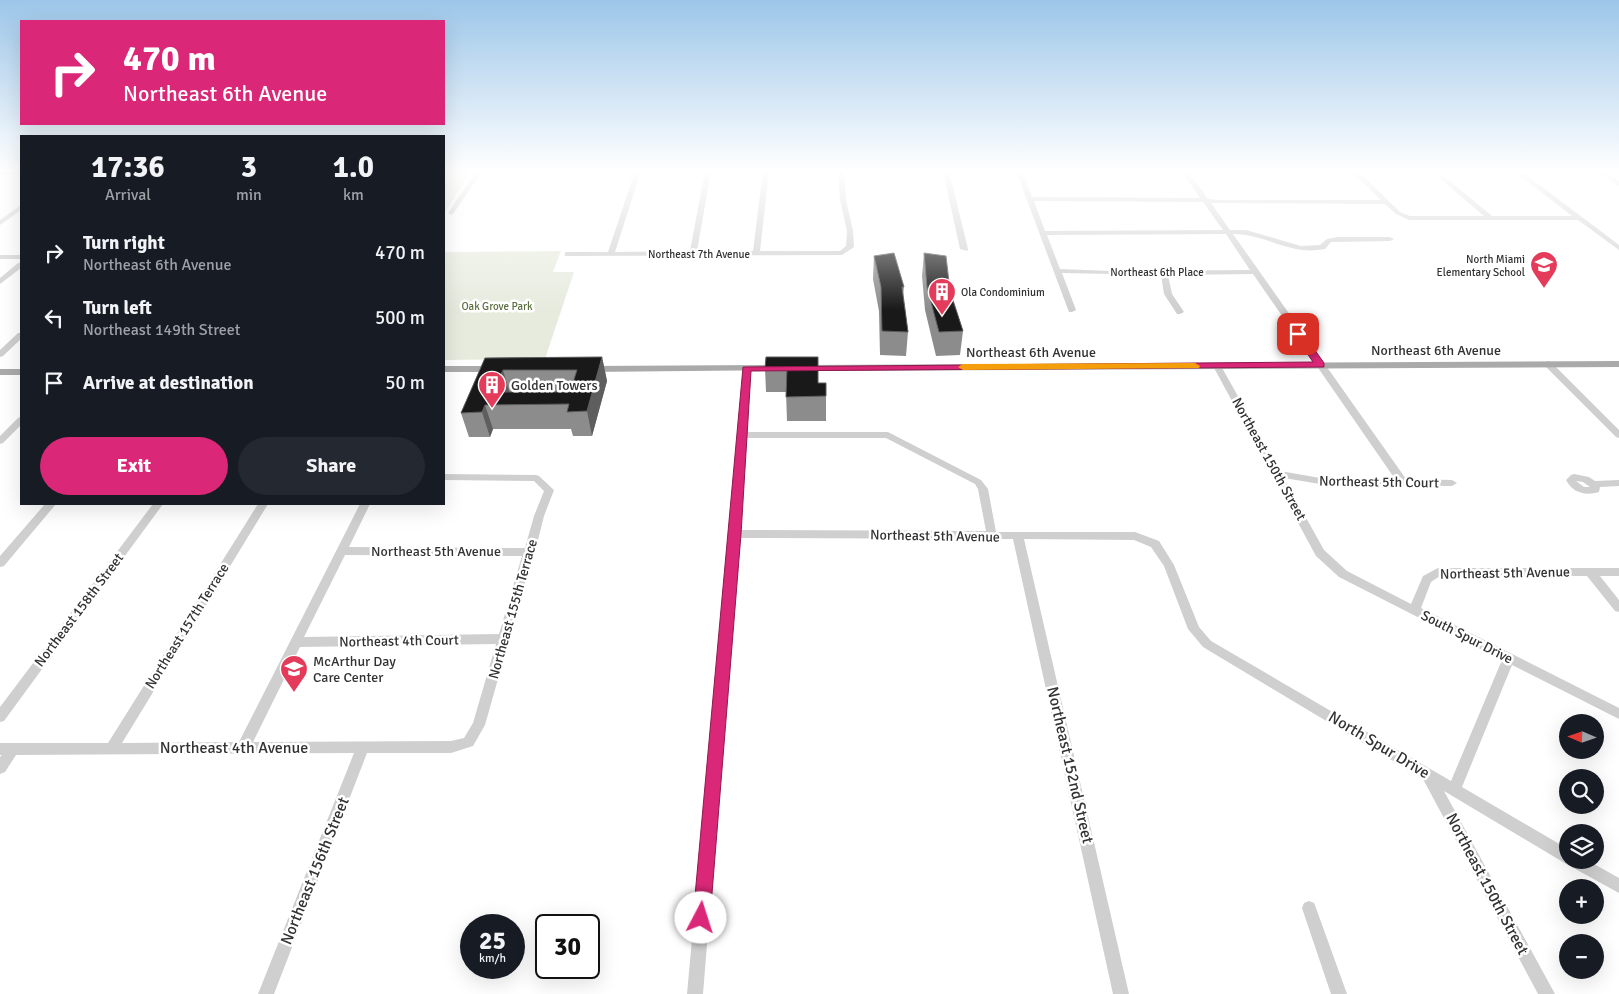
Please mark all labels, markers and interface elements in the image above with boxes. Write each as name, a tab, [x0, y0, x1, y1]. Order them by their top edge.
text: 470 m	[123, 37, 216, 80]
icon: right	[40, 40, 105, 105]
text: Northeast 6th Avenue	[123, 80, 327, 107]
text: 17:36	[91, 149, 165, 186]
text: 3	[241, 149, 257, 186]
text: 1.0	[333, 149, 374, 186]
text: Arrival	[105, 185, 151, 205]
text: min	[236, 185, 262, 205]
text: km	[343, 185, 364, 205]
text: Turn right	[83, 231, 165, 255]
icon: right	[40, 239, 68, 267]
text: 470 m	[375, 241, 425, 265]
street label: Northeast 7th Avenue	[648, 248, 750, 261]
school or university icon: North Miami Elementary School	[1529, 250, 1559, 289]
place label: North Miami Elementary School	[1437, 253, 1525, 279]
text: Northeast 6th Avenue	[83, 255, 231, 275]
street label: Northeast 6th Place	[1110, 266, 1204, 279]
building icon: Ola Condominium	[927, 277, 957, 316]
place label: Ola Condominium	[961, 286, 1045, 299]
text: Turn left	[83, 296, 152, 320]
park label: Oak Grove Park	[461, 300, 533, 313]
icon: left	[40, 304, 68, 332]
text: 500 m	[375, 306, 425, 330]
pin	[1277, 313, 1319, 355]
text: Northeast 149th Street	[83, 320, 240, 340]
icon: arrive	[1284, 320, 1312, 348]
street label: Northeast 6th Avenue	[1371, 342, 1501, 359]
street label: Northeast 6th Avenue	[966, 344, 1096, 361]
icon: arrive	[40, 369, 68, 397]
building icon: Golden Towers	[477, 370, 507, 409]
text: Arrive at destination	[83, 371, 254, 395]
text: 50 m	[385, 371, 425, 395]
place label: Golden Towers	[511, 377, 598, 394]
street label: Northeast 150th Street	[1228, 395, 1310, 523]
button: Exit	[40, 437, 228, 495]
button: Share	[238, 437, 425, 495]
street label: Northeast 5th Court	[1319, 472, 1439, 492]
street label: Northeast 5th Avenue	[870, 526, 1000, 546]
street label: Northeast 155th Terrace	[485, 537, 541, 681]
street label: Northeast 5th Avenue	[371, 543, 501, 560]
street label: Northeast 158th Street	[31, 550, 127, 670]
street label: Northeast 157th Terrace	[141, 560, 233, 692]
street label: Northeast 5th Avenue	[1440, 563, 1570, 583]
street label: South Spur Drive	[1418, 607, 1516, 667]
street label: Northeast 4th Court	[339, 631, 459, 651]
place label: McArthur Day Care Center	[313, 653, 396, 686]
school or university icon: McArthur Day Care Center	[279, 654, 309, 693]
street label: Northeast 152nd Street	[1042, 685, 1098, 846]
street label: North Spur Drive	[1325, 707, 1433, 783]
north arrow	[1559, 714, 1604, 759]
map controls	[1559, 714, 1604, 979]
street label: Northeast 4th Avenue	[160, 738, 308, 758]
button: search	[1559, 769, 1604, 814]
street label: Northeast 156th Street	[276, 794, 354, 948]
street label: Northeast 150th Street	[1441, 810, 1533, 959]
button: layers	[1559, 824, 1604, 869]
button: +	[1559, 879, 1604, 924]
position arrow	[674, 891, 726, 943]
speed limit sign: 30	[535, 914, 600, 979]
text: 25	[479, 925, 506, 956]
button: −	[1559, 934, 1604, 979]
text: km/h	[479, 951, 506, 966]

